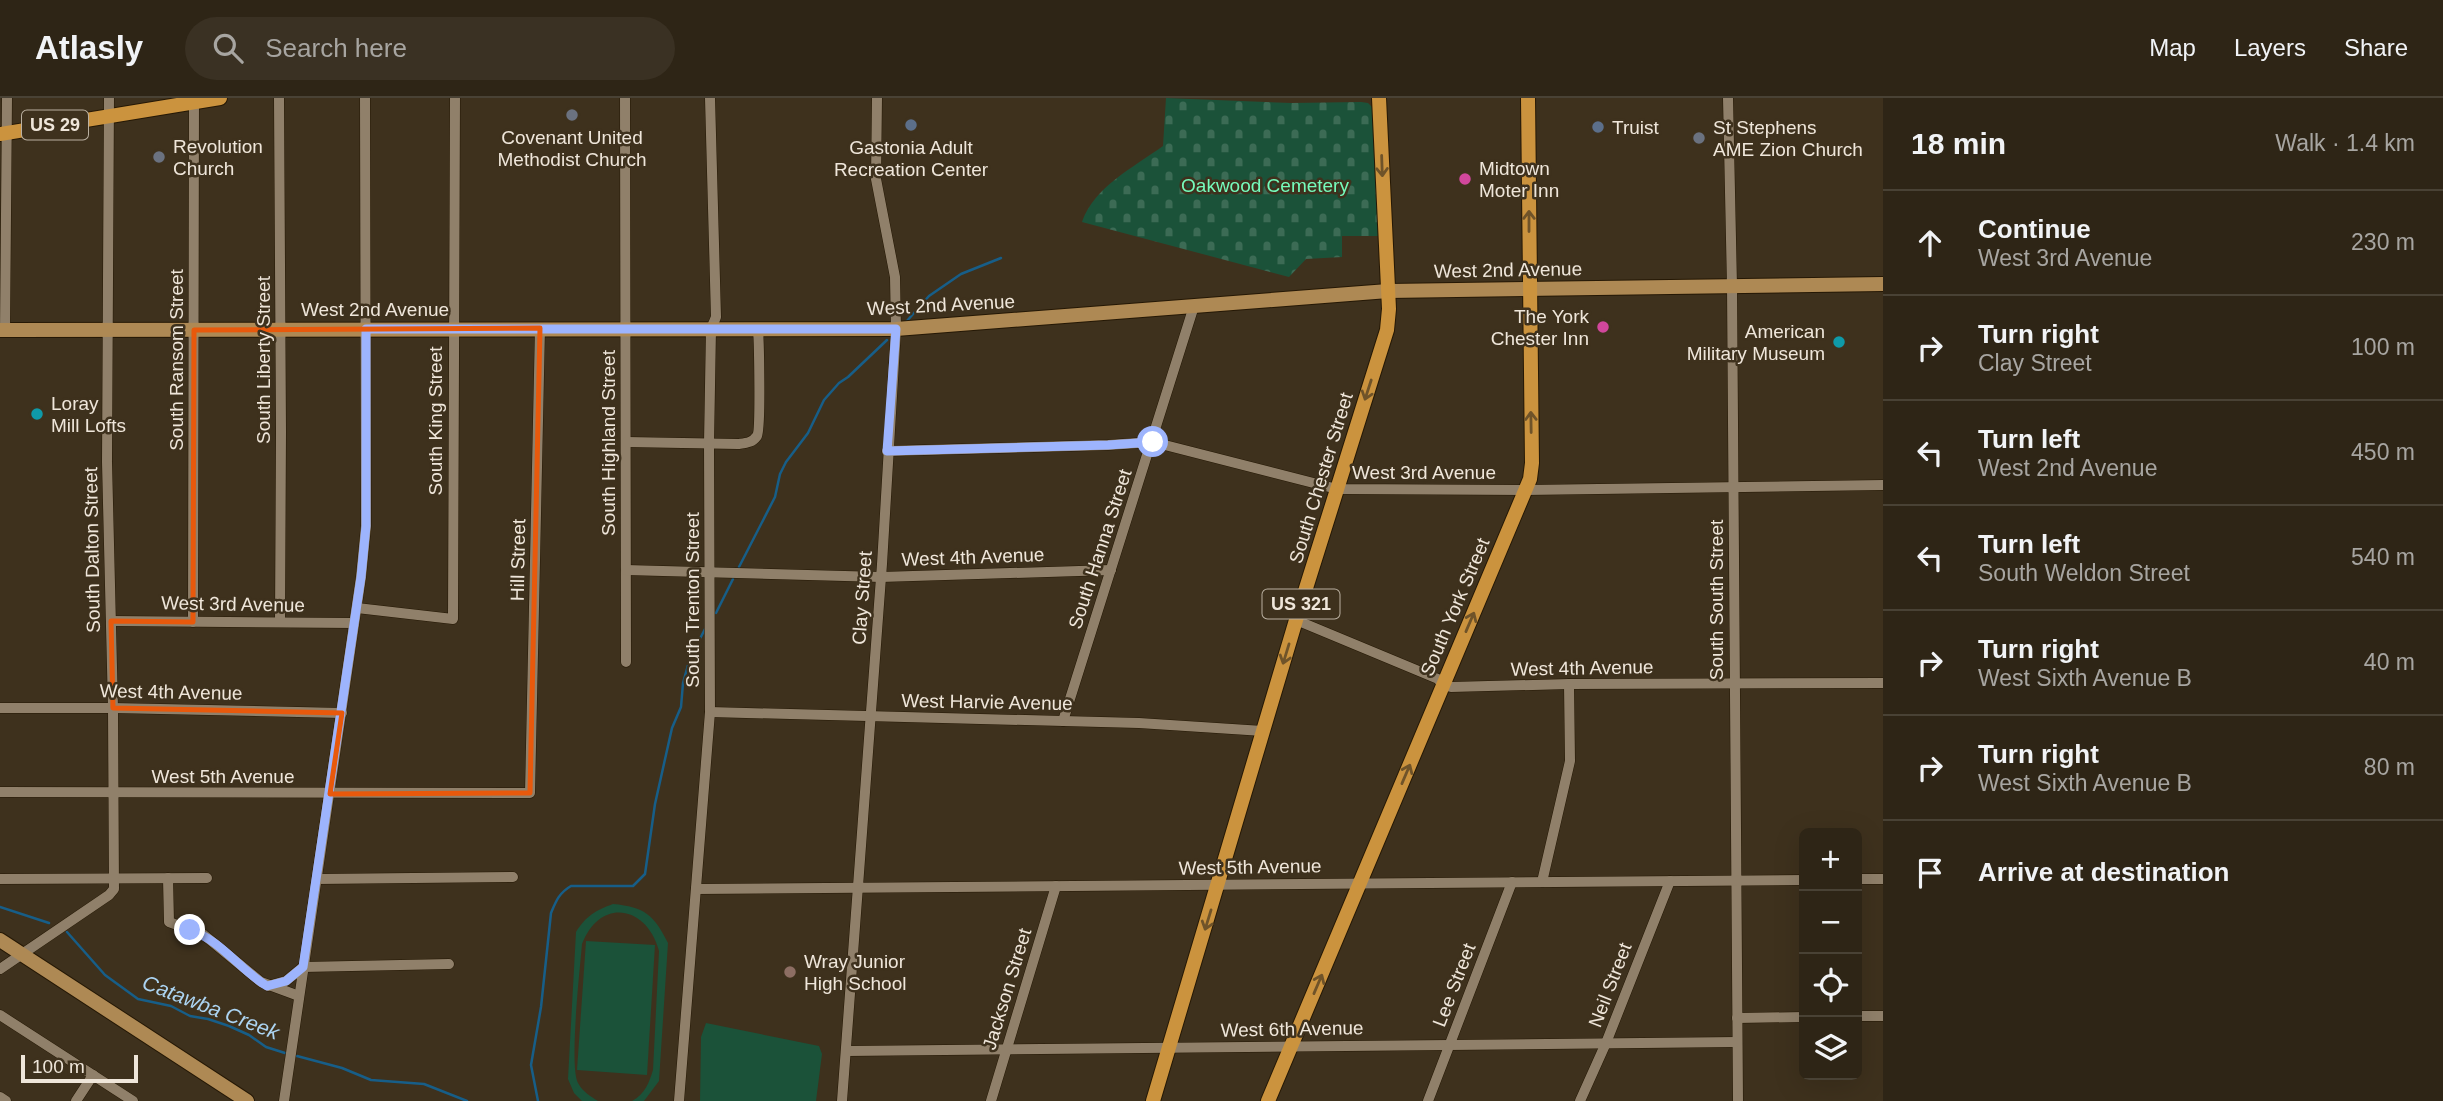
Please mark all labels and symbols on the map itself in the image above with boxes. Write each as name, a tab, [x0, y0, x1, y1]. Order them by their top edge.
marker: Covenant United Methodist Church	[564, 107, 580, 123]
road number: US 29	[22, 110, 88, 140]
marker: Gastonia Adult Recreation Center	[903, 117, 919, 133]
place label: Truist	[1612, 117, 1660, 138]
place label: St Stephens AME Zion Church	[1713, 117, 1863, 160]
marker: Truist	[1590, 119, 1606, 135]
place label: Covenant United Methodist Church	[498, 127, 646, 170]
marker: St Stephens AME Zion Church	[1691, 130, 1707, 146]
place label: Revolution Church	[173, 136, 263, 179]
place label: Gastonia Adult Recreation Center	[834, 137, 989, 180]
marker: Revolution Church	[151, 149, 167, 165]
one-way arrow	[1376, 154, 1389, 177]
place label: Midtown Moter Inn	[1479, 158, 1559, 201]
marker: Midtown Moter Inn	[1457, 171, 1473, 187]
park label: Oakwood Cemetery	[1181, 175, 1349, 196]
one-way arrow	[1522, 210, 1536, 233]
street label: West 2nd Avenue	[1434, 258, 1582, 282]
street label: South Ransom Street	[166, 268, 187, 451]
street label: South Liberty Street	[253, 275, 274, 444]
street label: West 2nd Avenue	[866, 291, 1016, 319]
street label: West 2nd Avenue	[301, 299, 449, 320]
place label: The York Chester Inn	[1491, 306, 1589, 349]
marker: The York Chester Inn	[1595, 319, 1611, 335]
place label: American Military Museum	[1687, 321, 1825, 364]
marker: American Military Museum	[1831, 334, 1847, 350]
street label: South King Street	[425, 346, 446, 495]
street label: South Highland Street	[598, 349, 619, 536]
one-way arrow	[1361, 379, 1374, 401]
street label: South Chester Street	[1285, 389, 1357, 566]
place label: Loray Mill Lofts	[51, 393, 126, 436]
marker: Loray Mill Lofts	[29, 406, 45, 422]
one-way arrow	[1524, 411, 1538, 434]
route start	[1137, 426, 1168, 457]
street label: West 3rd Avenue	[1352, 462, 1496, 483]
street label: South Dalton Street	[80, 466, 104, 633]
street label: South Hanna Street	[1064, 466, 1136, 632]
street label: South Trenton Street	[682, 512, 703, 688]
street label: Hill Street	[507, 518, 529, 601]
street label: South South Street	[1706, 519, 1727, 680]
street label: South York Street	[1416, 534, 1494, 679]
street label: West 4th Avenue	[901, 544, 1045, 570]
street label: Clay Street	[848, 550, 876, 646]
road number: US 321	[1262, 590, 1340, 618]
street label: West 3rd Avenue	[161, 592, 305, 616]
one-way arrow	[1464, 612, 1477, 633]
one-way arrow	[1278, 643, 1291, 665]
street label: West 4th Avenue	[1510, 656, 1654, 680]
street label: West 4th Avenue	[99, 680, 243, 704]
street label: West Harvie Avenue	[901, 690, 1073, 714]
one-way arrow	[1400, 764, 1413, 785]
street label: West 5th Avenue	[152, 766, 294, 787]
street label: West 5th Avenue	[1178, 855, 1322, 879]
one-way arrow	[1200, 908, 1213, 930]
route end	[174, 914, 205, 945]
street label: Jackson Street	[979, 925, 1036, 1052]
street label: Neil Street	[1584, 939, 1636, 1030]
street label: Lee Street	[1428, 940, 1480, 1030]
place label: Wray Junior High School	[804, 951, 906, 994]
marker: Wray Junior High School	[782, 964, 798, 980]
water label: Catawba Creek	[139, 970, 284, 1044]
one-way arrow	[1312, 973, 1325, 995]
street label: West 6th Avenue	[1220, 1017, 1364, 1041]
scale bar	[21, 1052, 138, 1084]

